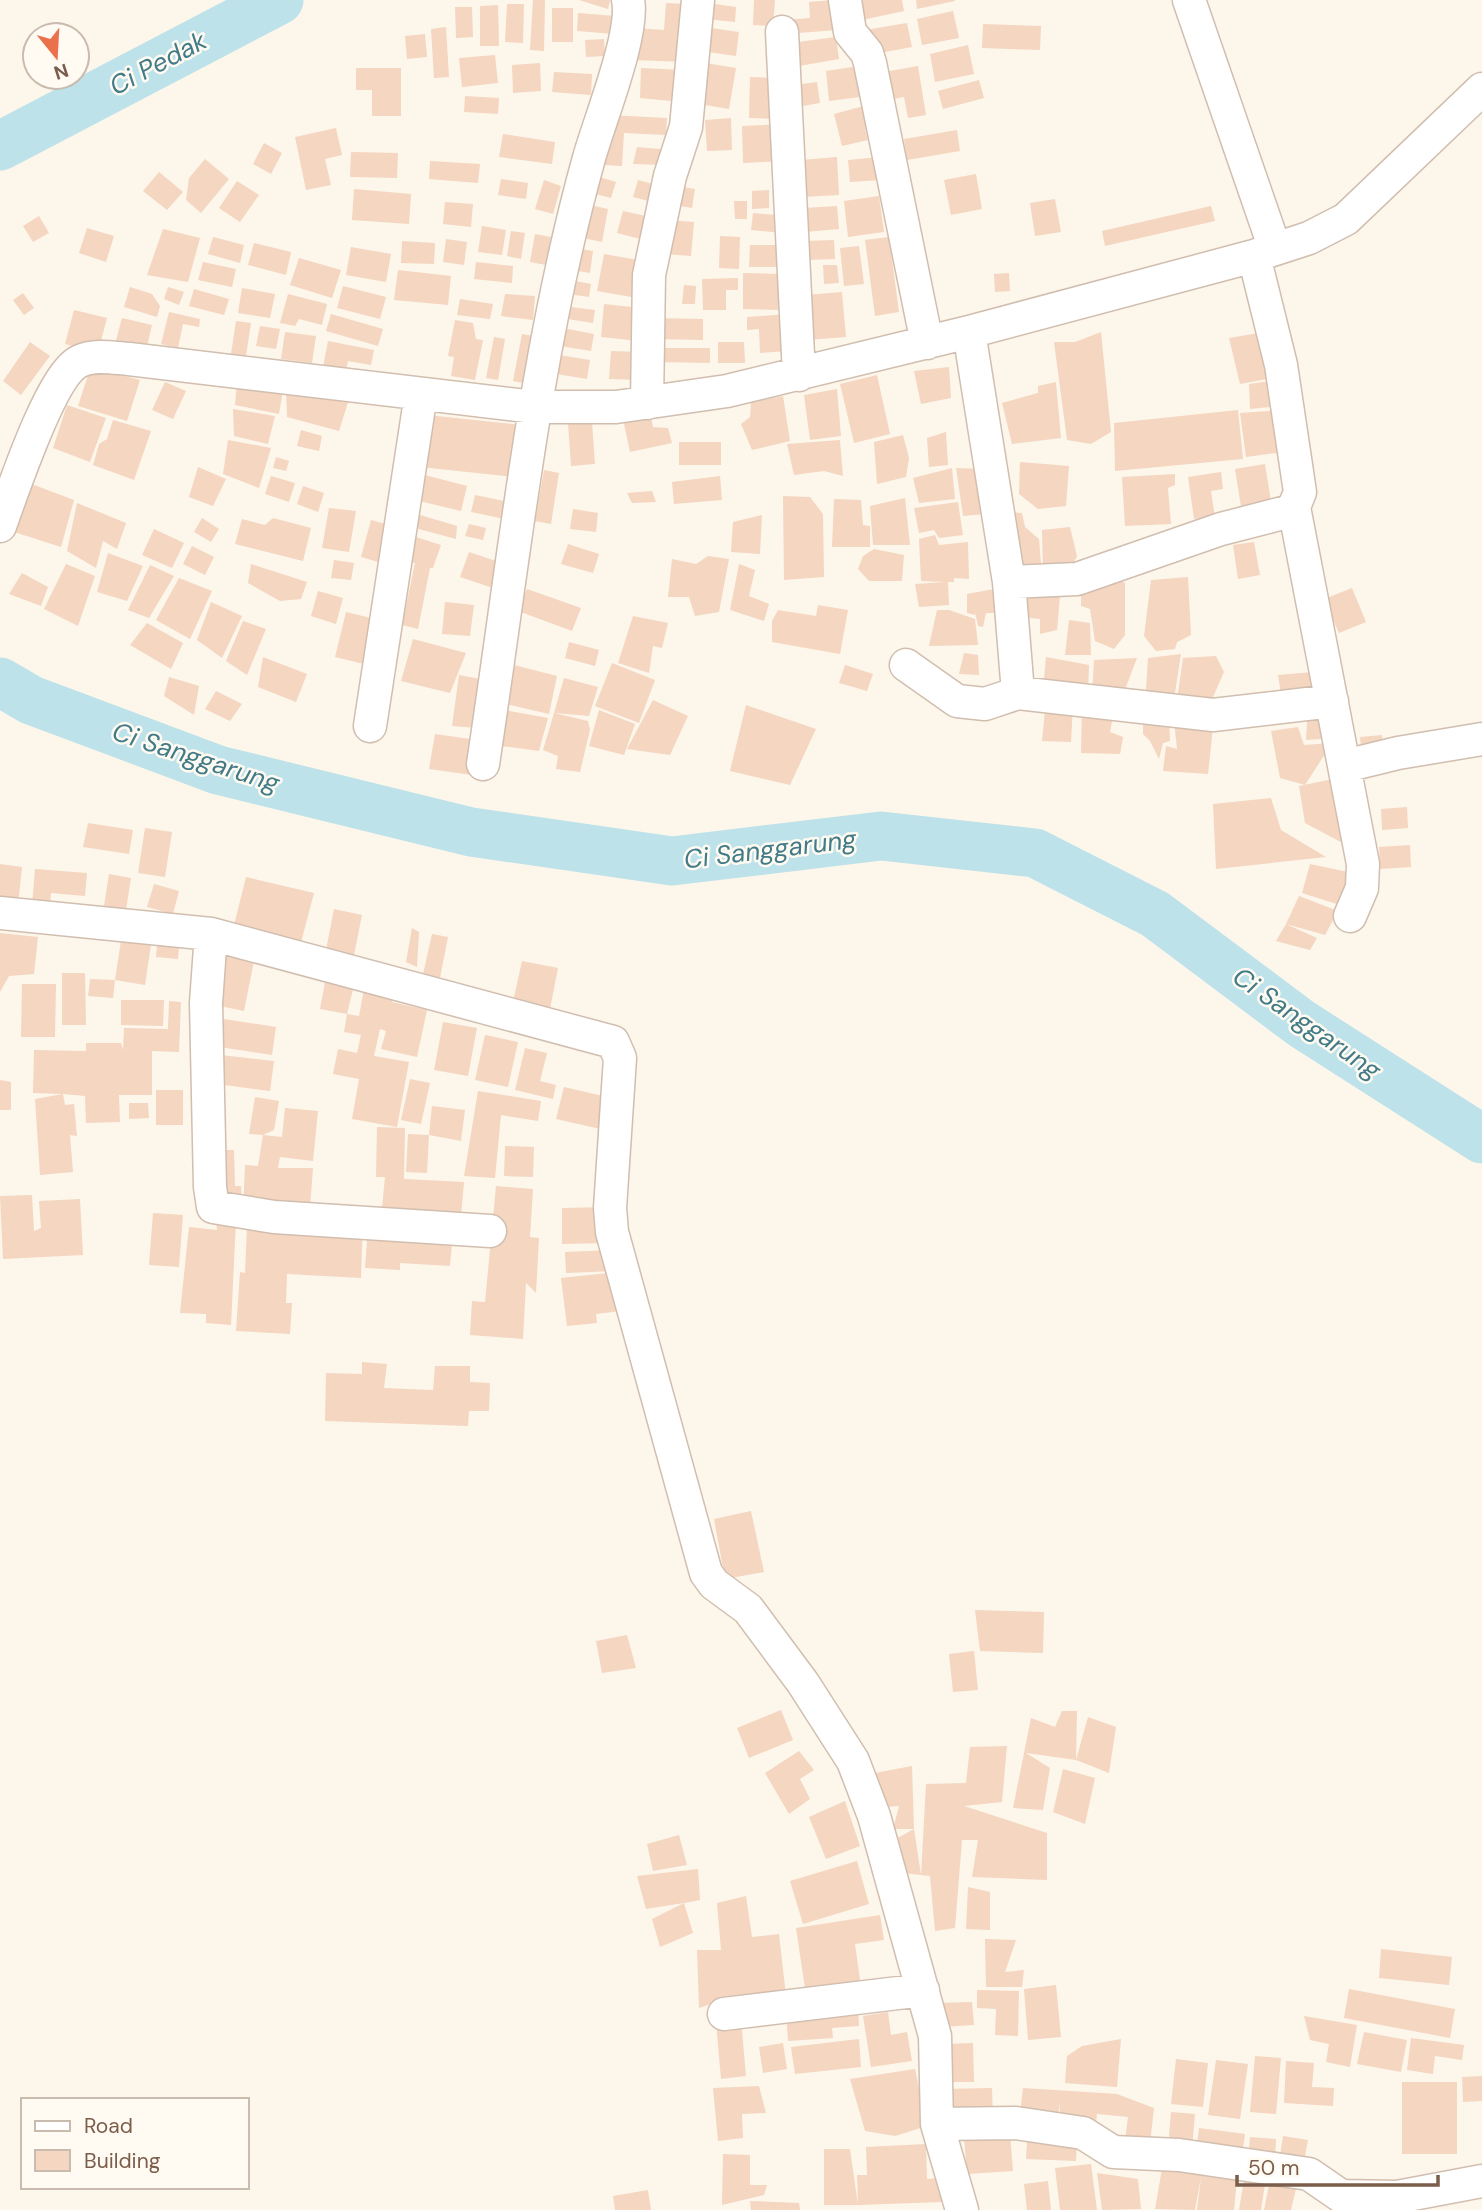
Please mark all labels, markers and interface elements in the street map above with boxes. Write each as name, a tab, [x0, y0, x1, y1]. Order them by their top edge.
north arrow	[21, 21, 91, 91]
water label: Ci Pedak	[103, 23, 213, 103]
text: N	[51, 58, 72, 86]
water label: Ci Sanggarung	[108, 714, 284, 800]
water label: Ci Sanggarung	[682, 821, 859, 876]
water label: Ci Sanggarung	[1226, 959, 1388, 1087]
legend	[21, 2098, 248, 2189]
text: Road	[84, 2112, 133, 2140]
scale bar	[1237, 2144, 1438, 2188]
text: Building	[84, 2147, 161, 2175]
text: 50 m	[1248, 2154, 1299, 2182]

